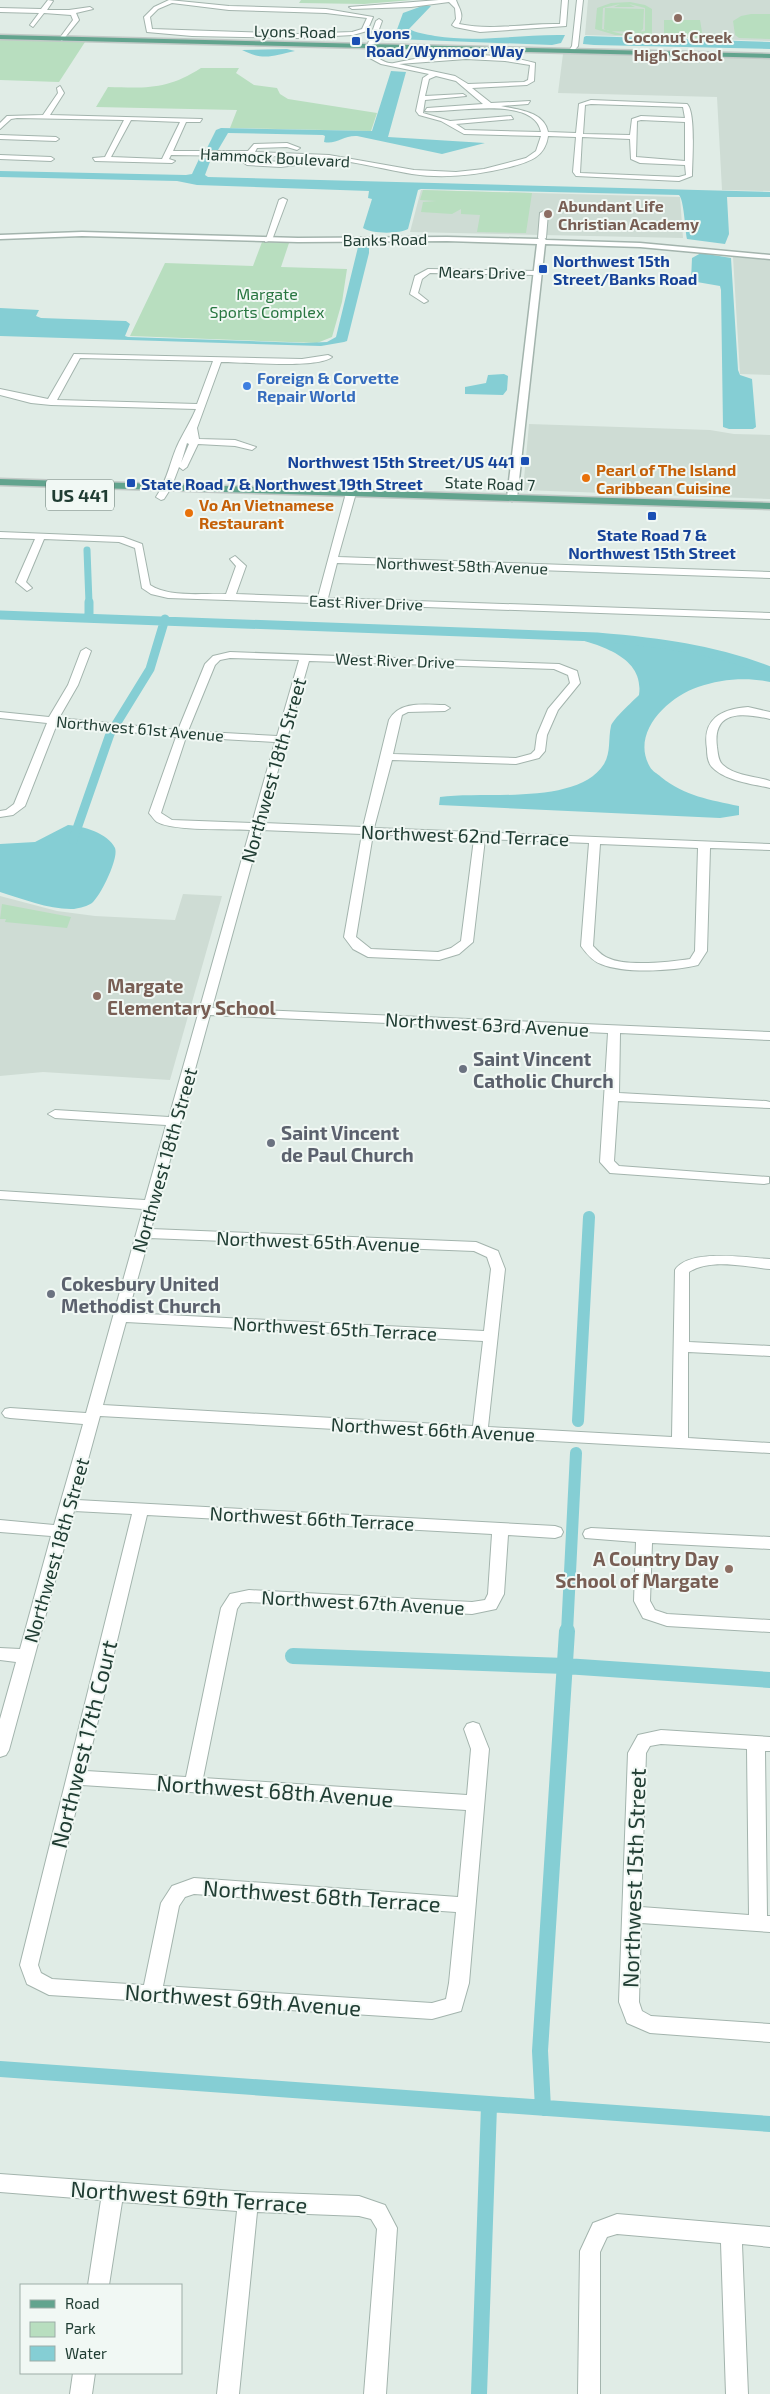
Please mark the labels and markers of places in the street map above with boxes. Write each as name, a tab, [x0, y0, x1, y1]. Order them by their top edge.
marker: Coconut Creek High School	[672, 12, 684, 24]
place label: Lyons Road/Wynmoor Way	[366, 23, 524, 61]
place label: Coconut Creek High School	[624, 27, 732, 64]
marker: Lyons Road/Wynmoor Way	[350, 35, 362, 47]
place label: Abundant Life Christian Academy	[558, 196, 699, 234]
marker: Abundant Life Christian Academy	[542, 208, 554, 220]
place label: Northwest 15th Street/Banks Road	[553, 251, 697, 288]
marker: Northwest 15th Street/Banks Road	[537, 263, 549, 275]
place label: Foreign & Corvette Repair World	[257, 368, 399, 405]
marker: Foreign & Corvette Repair World	[241, 380, 253, 392]
place label: Northwest 15th Street/US 441	[287, 452, 515, 471]
marker: Northwest 15th Street/US 441	[519, 455, 531, 467]
place label: Pearl of The Island Caribbean Cuisine	[596, 460, 736, 497]
marker: Pearl of The Island Caribbean Cuisine	[580, 472, 592, 484]
place label: State Road 7 & Northwest 19th Street	[141, 474, 423, 493]
marker: State Road 7 & Northwest 19th Street	[125, 477, 137, 489]
place label: Vo An Vietnamese Restaurant	[199, 495, 334, 532]
marker: Vo An Vietnamese Restaurant	[183, 507, 195, 519]
marker: State Road 7 & Northwest 15th Street	[646, 510, 658, 522]
place label: State Road 7 & Northwest 15th Street	[568, 525, 736, 562]
place label: Margate Elementary School	[107, 974, 277, 1020]
marker: Margate Elementary School	[91, 990, 103, 1002]
place label: Saint Vincent Catholic Church	[473, 1047, 614, 1092]
marker: Saint Vincent Catholic Church	[457, 1063, 469, 1075]
place label: Saint Vincent de Paul Church	[281, 1121, 414, 1166]
marker: Saint Vincent de Paul Church	[265, 1137, 277, 1149]
place label: Cokesbury United Methodist Church	[61, 1272, 221, 1317]
marker: Cokesbury United Methodist Church	[45, 1288, 57, 1300]
place label: A Country Day School of Margate	[555, 1547, 719, 1592]
marker: A Country Day School of Margate	[723, 1563, 735, 1575]

